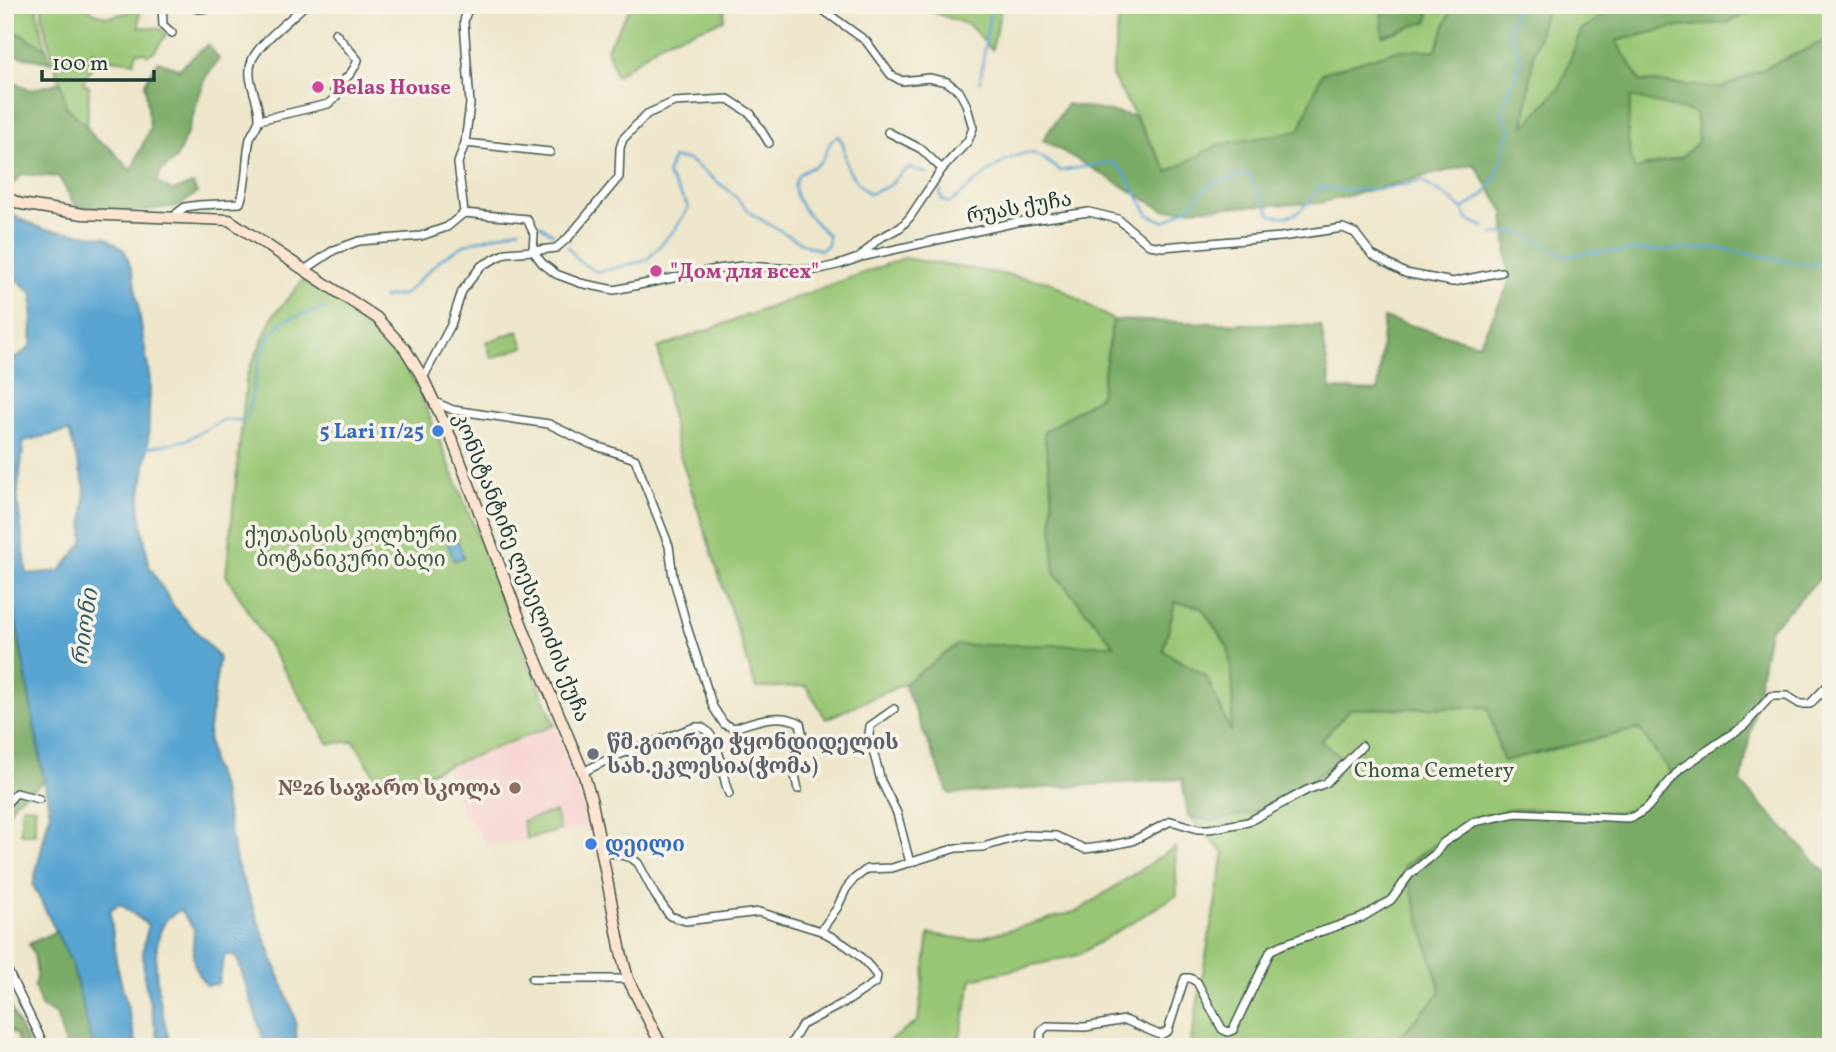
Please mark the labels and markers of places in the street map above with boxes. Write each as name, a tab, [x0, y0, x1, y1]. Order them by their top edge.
place label: Belas House	[332, 74, 451, 103]
marker: Belas House	[310, 79, 326, 95]
place label: "Дом для всех"	[670, 258, 819, 287]
marker: "Дом для всех"	[648, 263, 664, 279]
place label: 5 Lari 11/25	[319, 418, 424, 447]
marker: 5 Lari 11/25	[430, 423, 446, 439]
place label: წმ.გიორგი ჭყონდიდელის სახ.ეკლესია(ჭომა)	[607, 729, 899, 782]
marker: წმ.გიორგი ჭყონდიდელის სახ.ეკლესია(ჭომა)	[585, 746, 601, 762]
place label: №26 საჯარო სკოლა	[278, 775, 501, 804]
marker: №26 საჯარო სკოლა	[507, 780, 523, 796]
place label: დეილი	[605, 831, 685, 860]
marker: დეილი	[583, 836, 599, 852]

